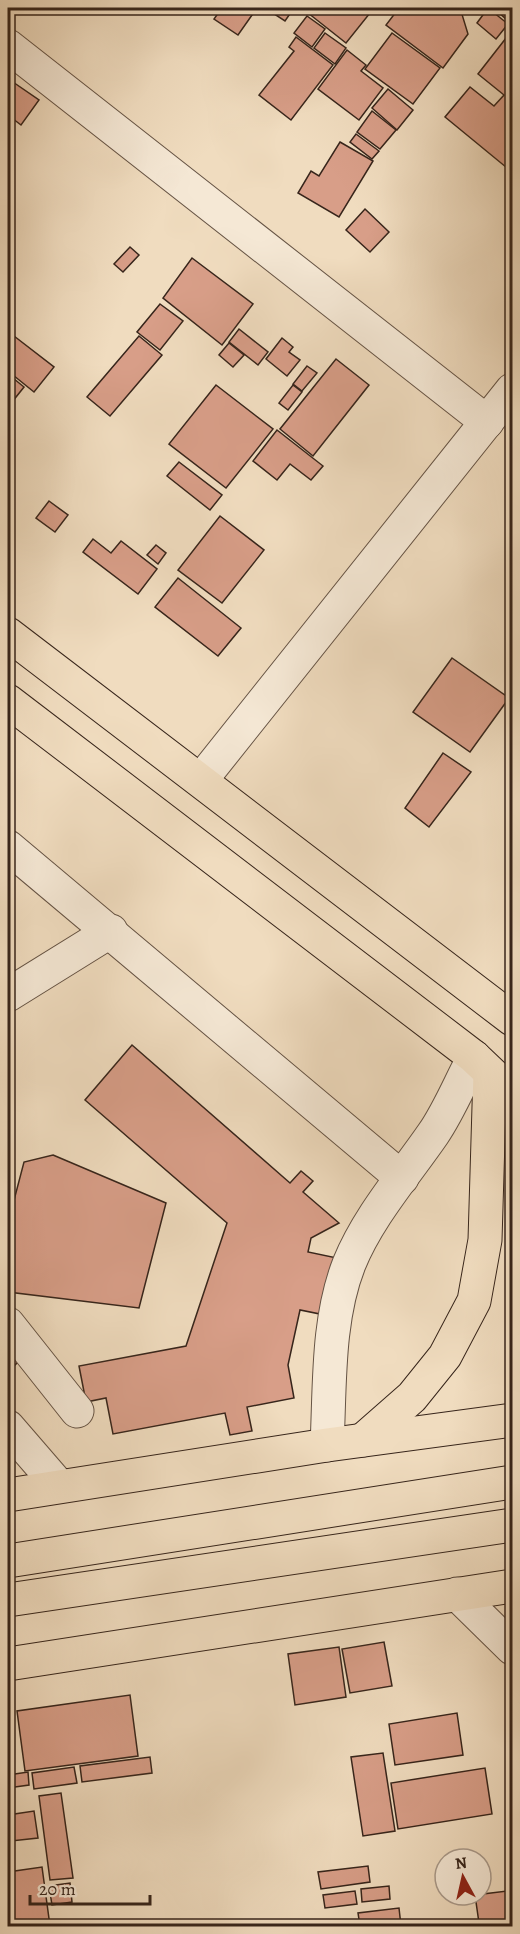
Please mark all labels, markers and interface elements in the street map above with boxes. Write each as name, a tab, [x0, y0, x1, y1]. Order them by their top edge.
north arrow	[433, 1847, 493, 1907]
text: N	[454, 1851, 469, 1875]
scale bar	[30, 1868, 150, 1906]
text: 20 m	[39, 1877, 76, 1901]

